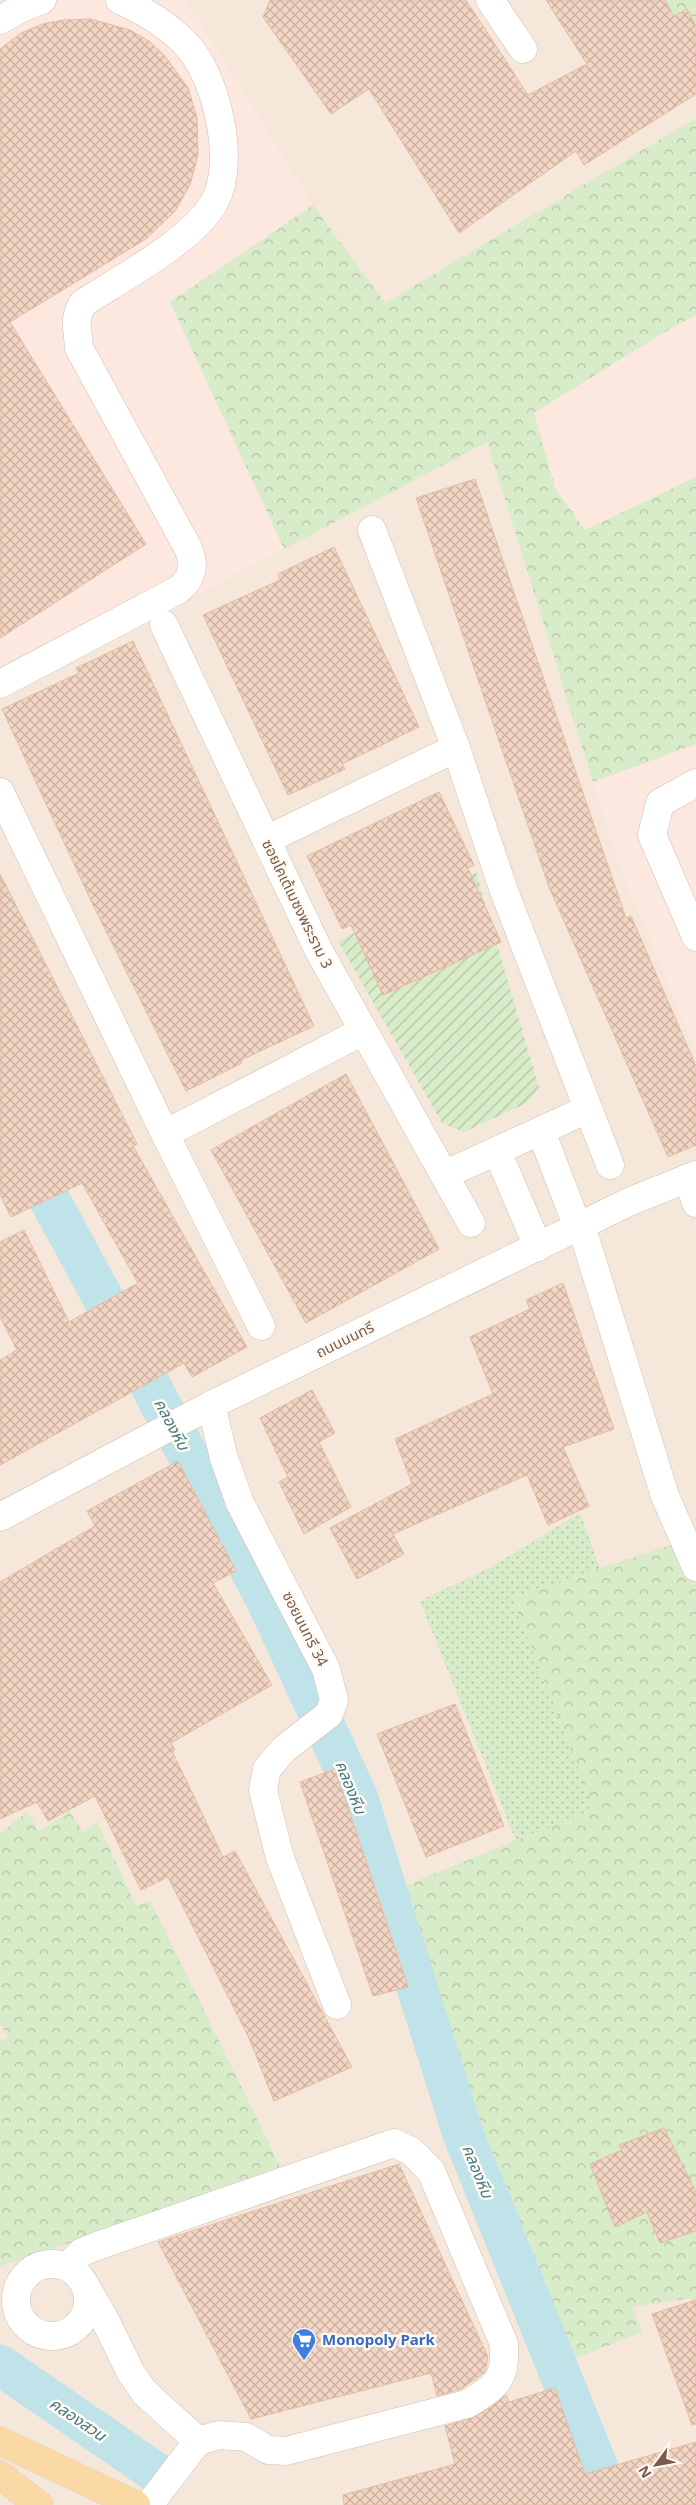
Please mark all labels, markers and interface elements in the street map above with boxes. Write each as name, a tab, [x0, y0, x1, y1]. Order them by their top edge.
street label: ซอยโคเต้เมซงพระราม 3	[258, 836, 338, 971]
street label: ถนนนนทรี	[312, 1316, 377, 1362]
water label: คลองหีบ	[149, 1394, 195, 1455]
street label: ซอยนนทรี 34	[278, 1588, 334, 1670]
water label: คลองหีบ	[330, 1757, 372, 1818]
water label: คลองหีบ	[457, 2141, 499, 2202]
supermarket icon: Monopoly Park	[291, 2327, 317, 2361]
place label: Monopoly Park	[322, 2329, 435, 2349]
water label: คลองสวน	[45, 2392, 111, 2447]
north arrow	[631, 2440, 681, 2490]
text: N	[633, 2462, 656, 2482]

